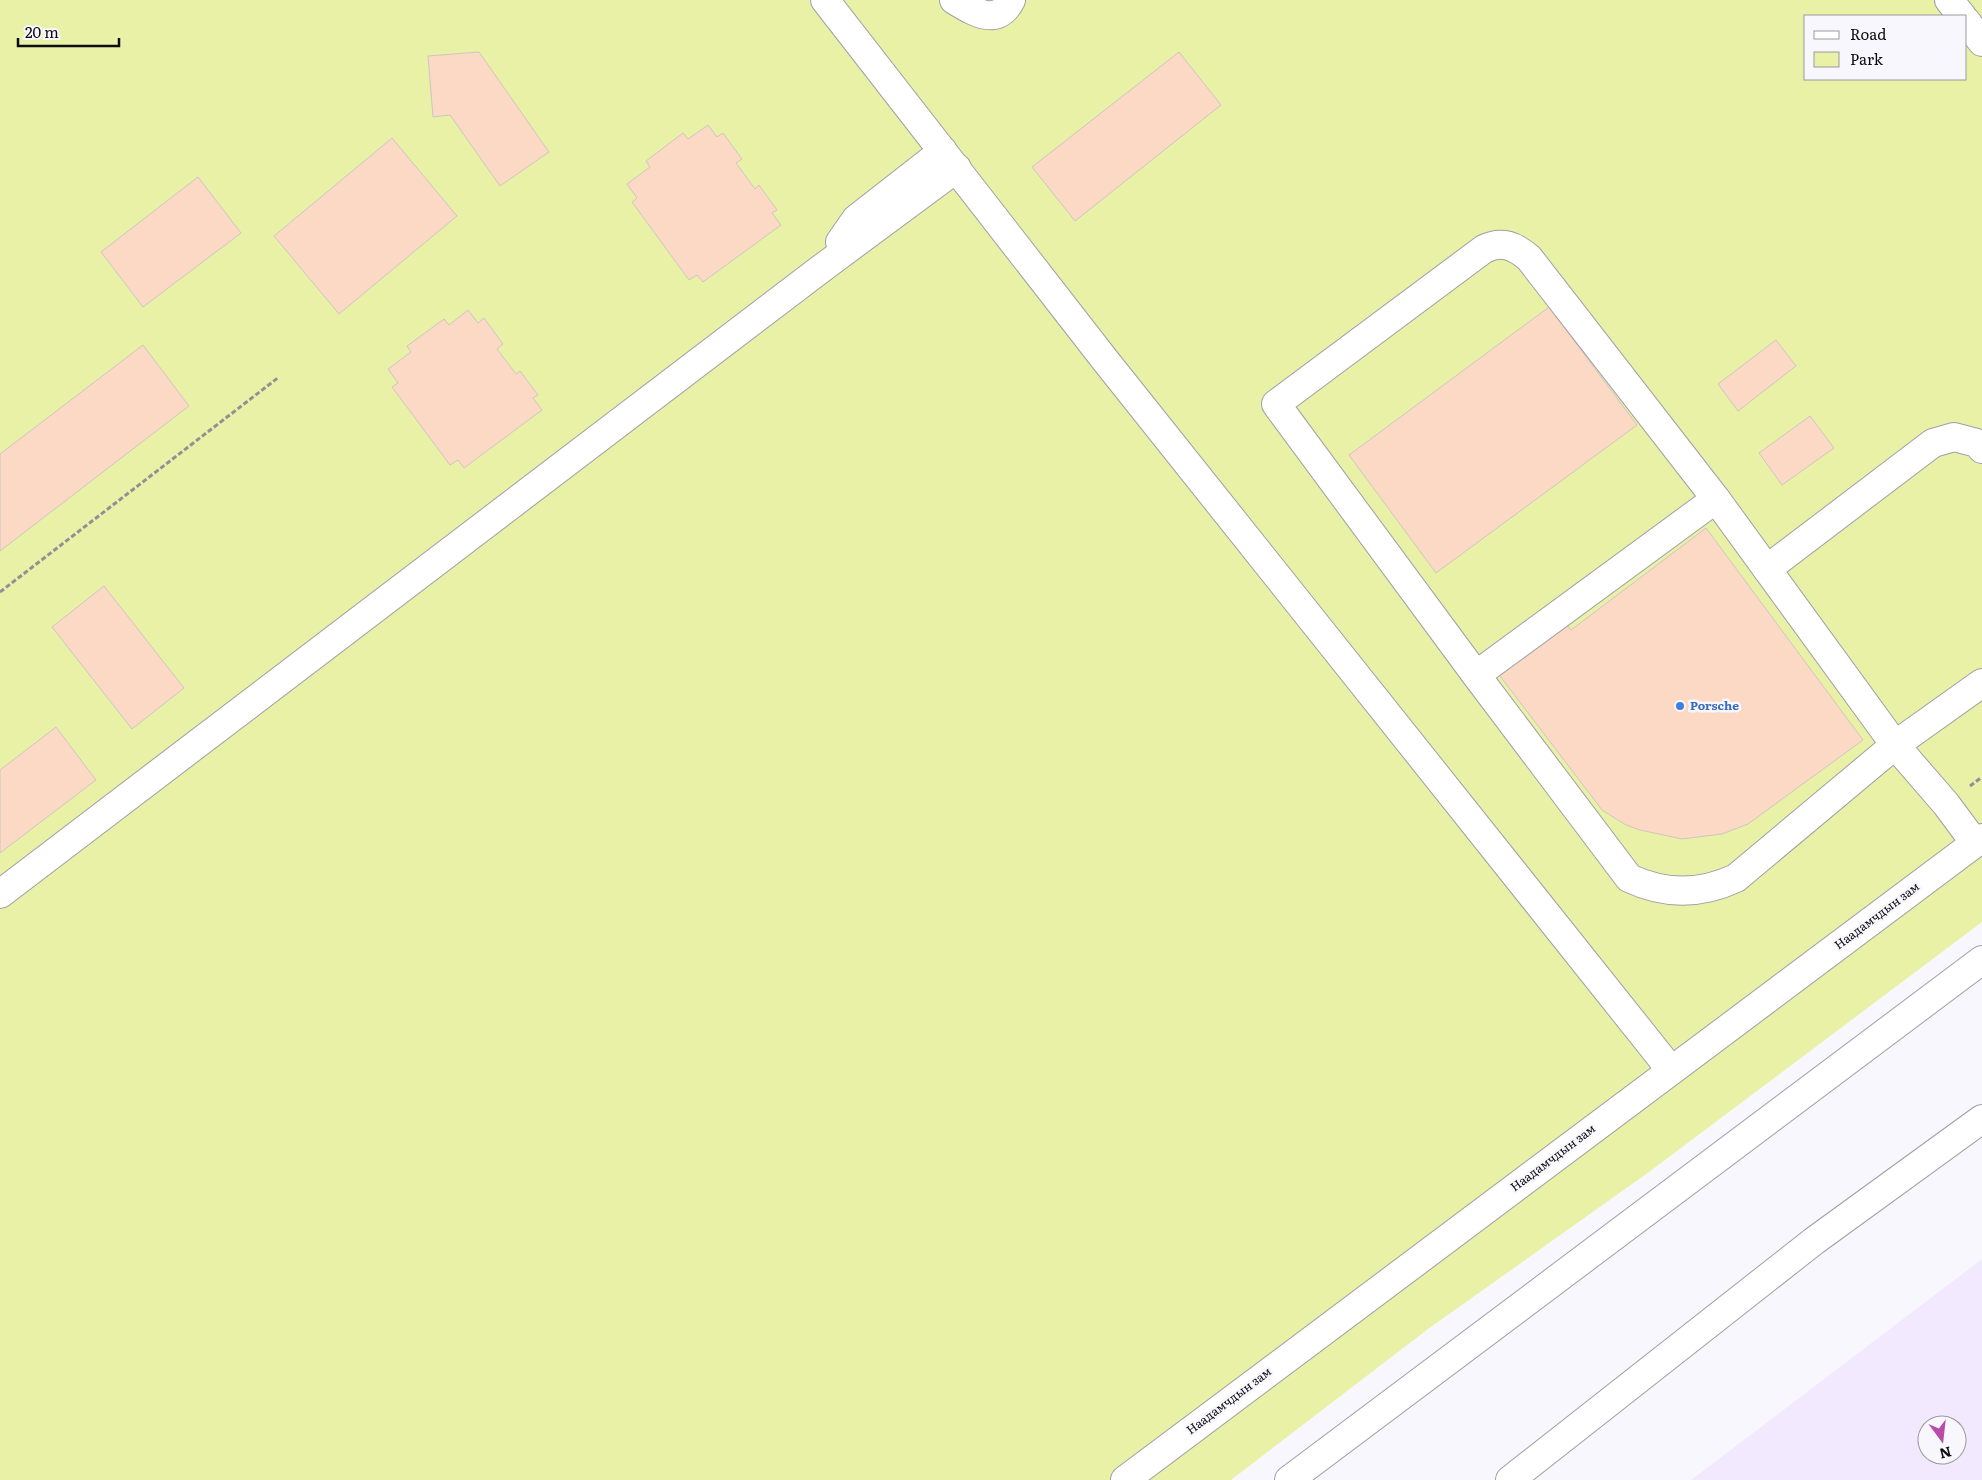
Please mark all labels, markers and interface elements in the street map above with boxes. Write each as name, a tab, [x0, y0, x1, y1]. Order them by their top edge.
scale bar	[18, 15, 119, 47]
legend	[1804, 15, 1967, 80]
text: 20 m	[25, 20, 59, 43]
text: Road	[1850, 22, 1886, 45]
text: Park	[1850, 47, 1884, 70]
place label: Porsche	[1690, 696, 1739, 714]
marker: Porsche	[1674, 700, 1686, 712]
street label: Наадамчдын зам	[1830, 877, 1923, 953]
street label: Наадамчдын зам	[1506, 1119, 1599, 1195]
street label: Наадамчдын зам	[1182, 1362, 1275, 1438]
north arrow	[1917, 1415, 1967, 1465]
text: N	[1937, 1442, 1954, 1465]

